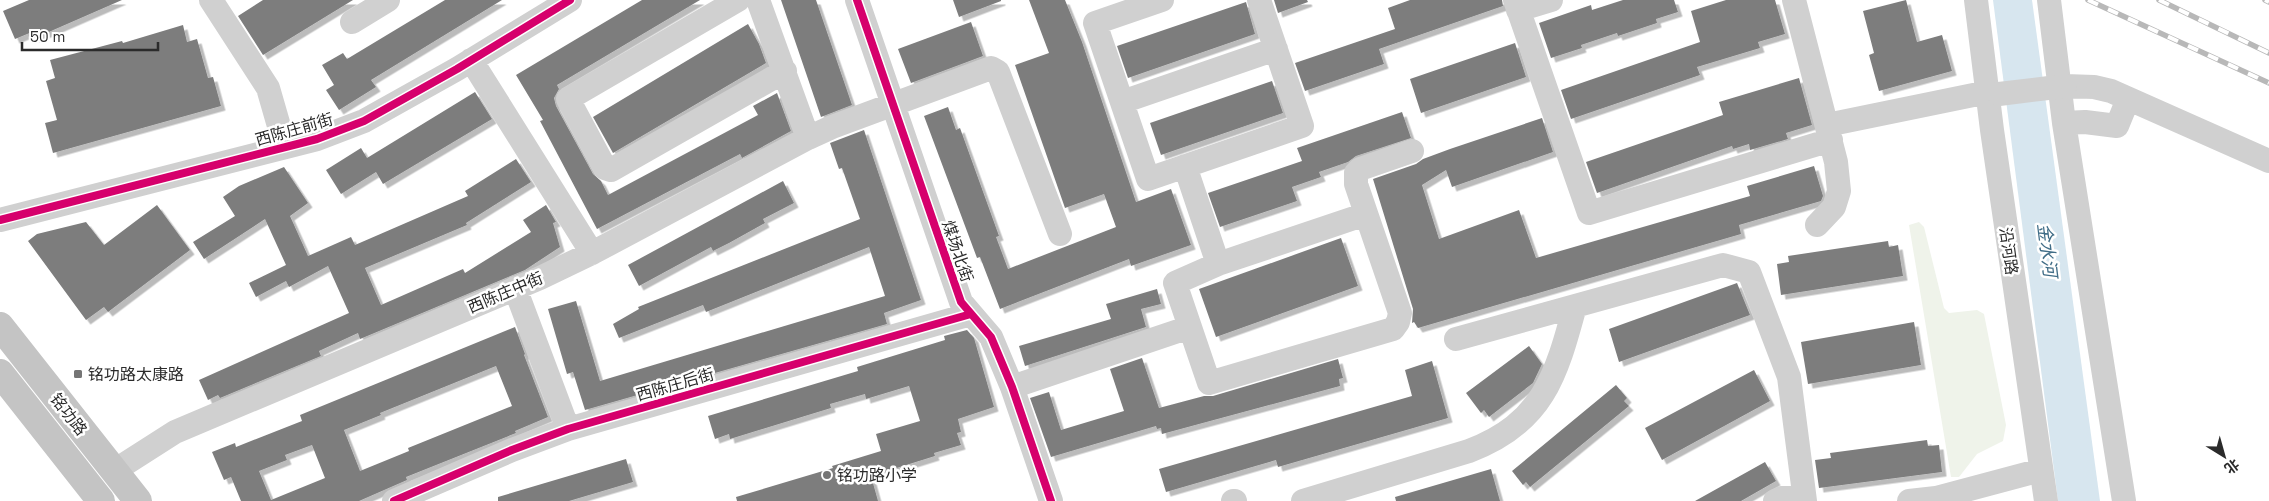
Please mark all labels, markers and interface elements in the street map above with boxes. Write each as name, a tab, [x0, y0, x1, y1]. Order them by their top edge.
scale bar	[22, 20, 159, 52]
text: 50 m	[30, 27, 65, 46]
street label: 西陈庄前街	[253, 108, 335, 151]
street label: 煤场北街	[937, 217, 978, 285]
water label: 金水河	[2033, 222, 2063, 281]
street label: 沿河路	[1995, 226, 2022, 276]
street label: 西陈庄中街	[464, 267, 546, 318]
street label: 西陈庄后街	[634, 363, 716, 406]
place label: 铭功路太康路	[88, 364, 184, 385]
marker: 铭功路太康路	[72, 368, 84, 380]
street label: 铭功路	[46, 389, 92, 440]
north arrow	[2199, 431, 2249, 481]
text: 北	[2221, 455, 2243, 478]
place label: 铭功路小学	[837, 465, 917, 486]
marker: 铭功路小学	[821, 469, 833, 481]

